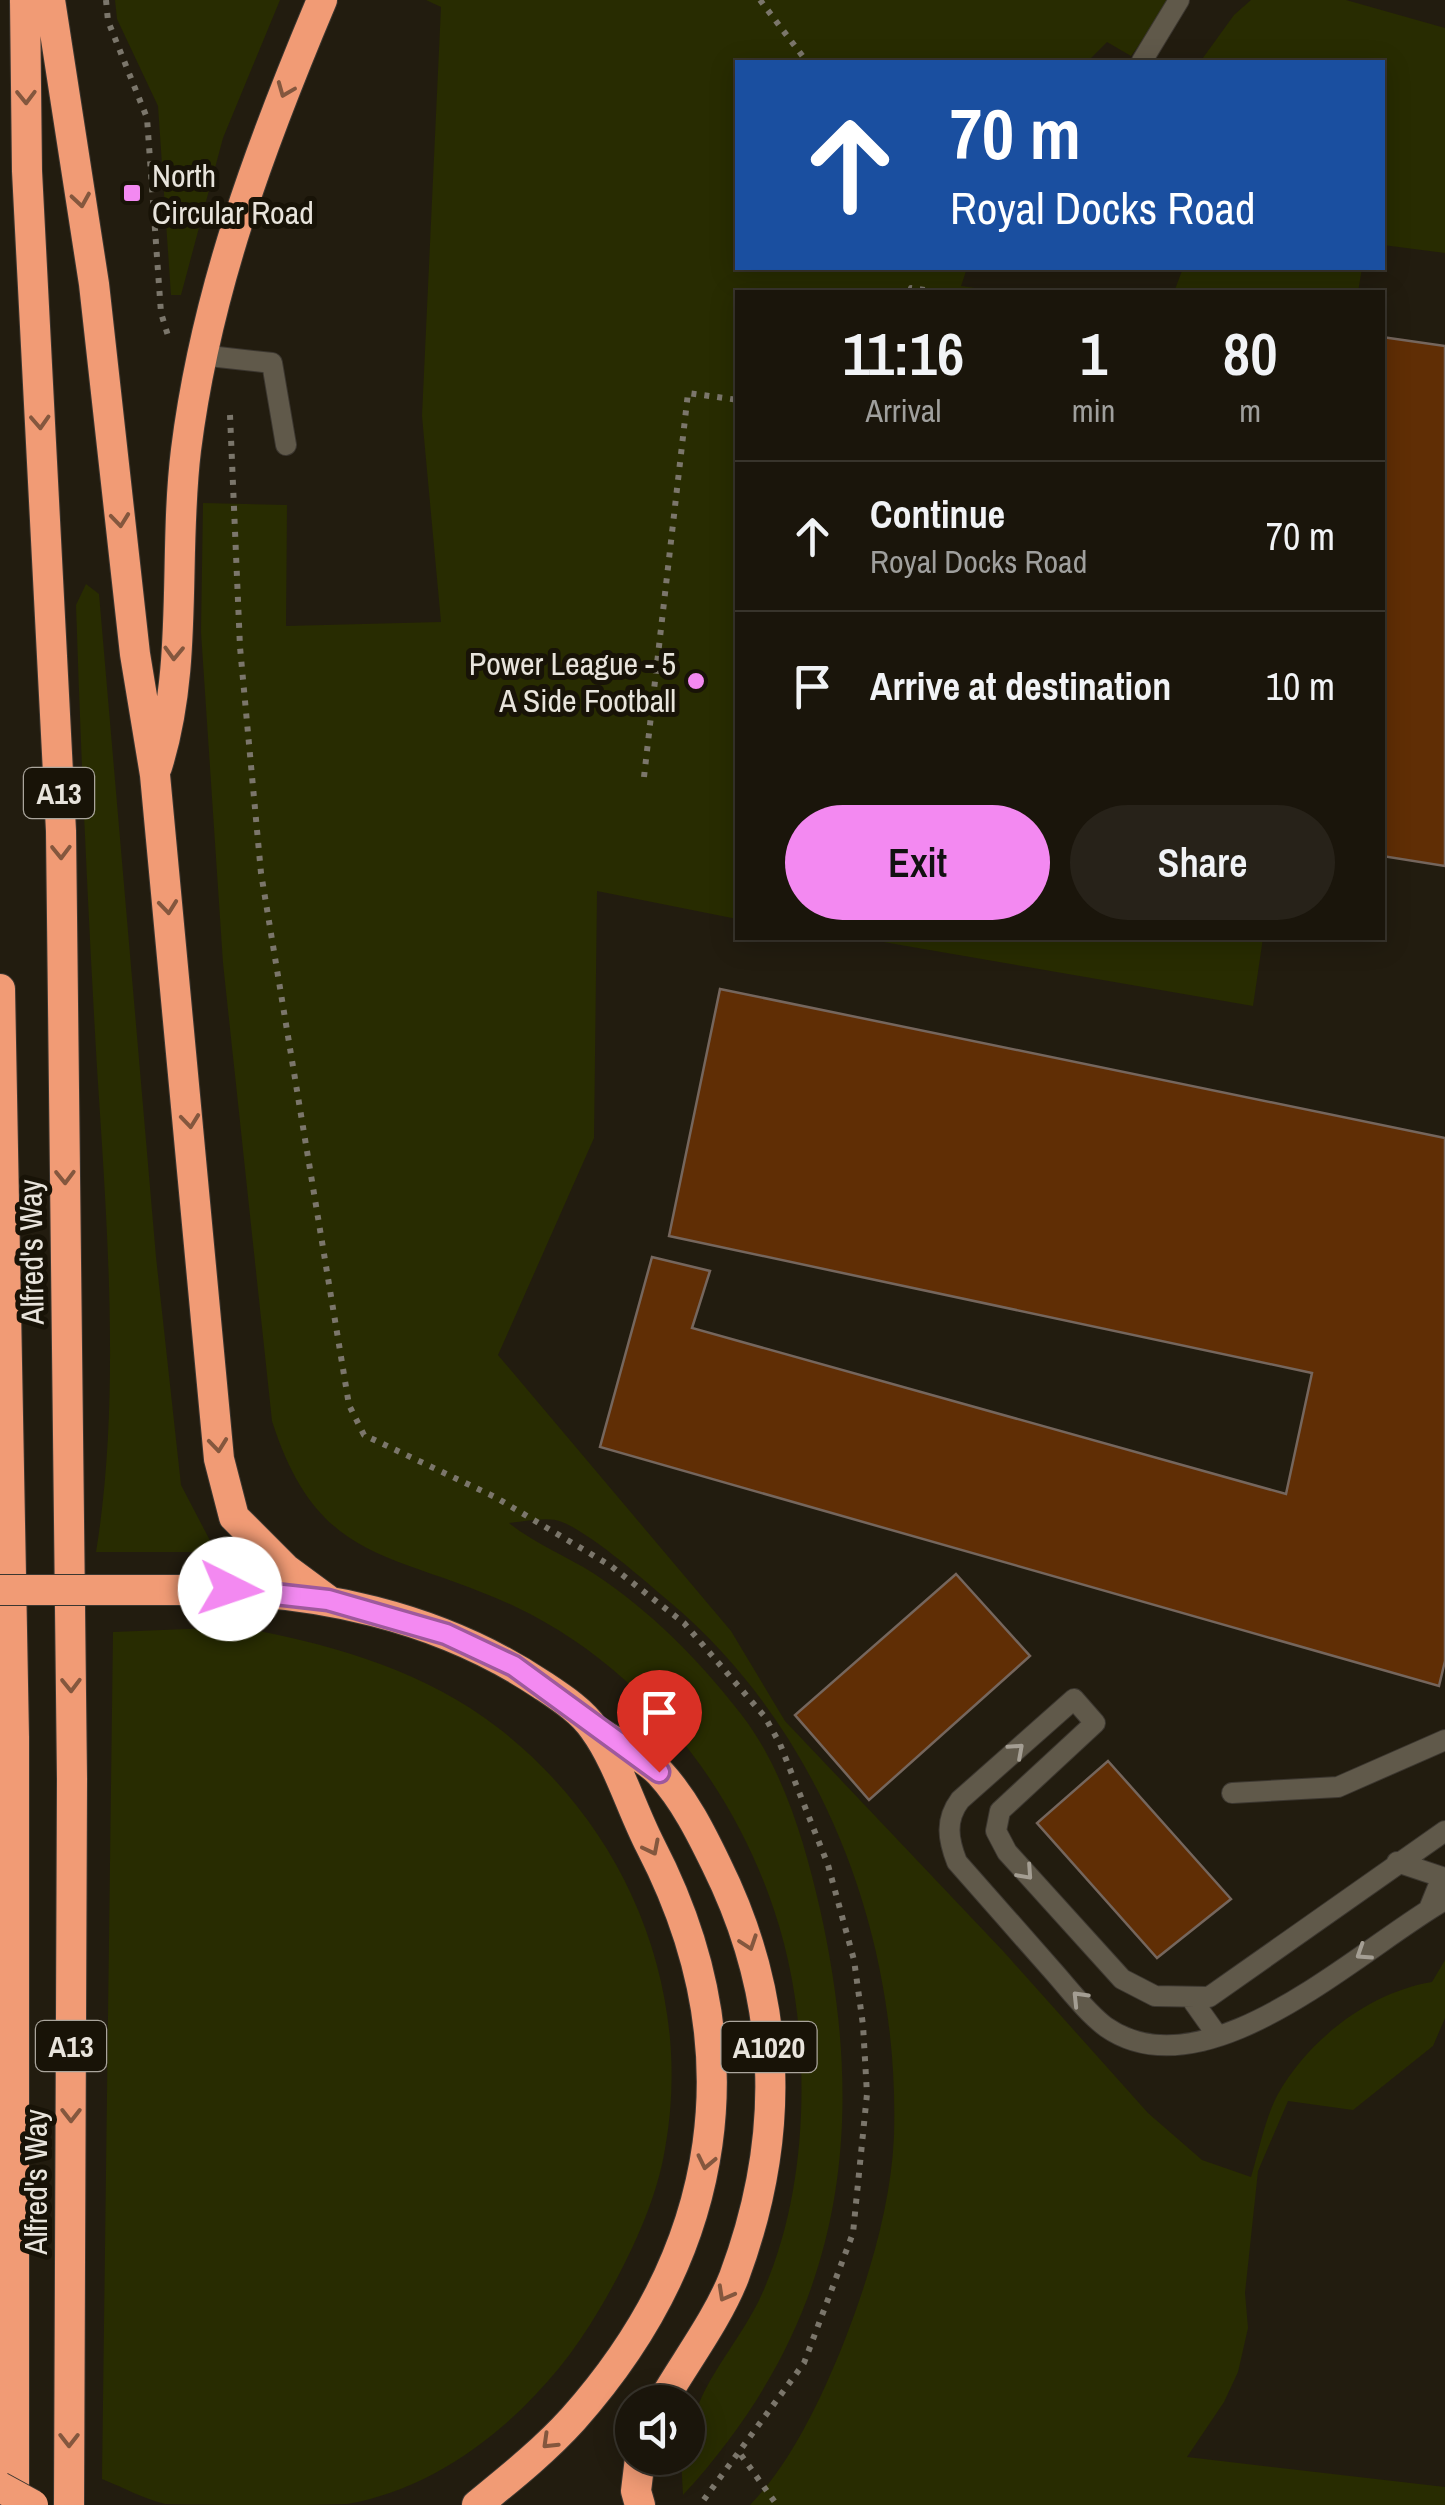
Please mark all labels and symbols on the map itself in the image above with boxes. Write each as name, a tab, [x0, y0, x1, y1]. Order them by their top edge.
one-way arrow	[276, 81, 296, 98]
one-way arrow	[15, 90, 37, 106]
place label: North Circular Road	[152, 154, 314, 234]
marker: North Circular Road	[121, 182, 143, 204]
one-way arrow	[69, 192, 90, 208]
one-way arrow	[29, 415, 50, 431]
one-way arrow	[109, 513, 130, 529]
place label: Power League - 5 A Side Football	[469, 642, 676, 722]
one-way arrow	[164, 645, 185, 661]
marker: Power League - 5 A Side Football	[685, 670, 707, 692]
road number: A13	[24, 768, 94, 818]
one-way arrow	[50, 844, 72, 860]
one-way arrow	[157, 899, 178, 915]
one-way arrow	[178, 1114, 200, 1130]
one-way arrow	[54, 1170, 76, 1185]
street label: Alfred's Way	[8, 1179, 54, 1326]
one-way arrow	[207, 1437, 228, 1453]
position arrow	[178, 1537, 282, 1641]
pin	[617, 1670, 702, 1773]
one-way arrow	[60, 1677, 81, 1693]
one-way arrow	[1005, 1744, 1024, 1762]
one-way arrow	[640, 1838, 659, 1856]
one-way arrow	[1015, 1861, 1033, 1880]
one-way arrow	[738, 1934, 758, 1951]
one-way arrow	[1355, 1940, 1373, 1959]
one-way arrow	[1072, 1992, 1090, 2010]
road number: A13	[36, 2021, 106, 2071]
road number: A1020	[722, 2022, 816, 2072]
one-way arrow	[60, 2108, 82, 2123]
street label: Alfred's Way	[14, 2109, 57, 2256]
one-way arrow	[696, 2153, 717, 2170]
one-way arrow	[717, 2283, 737, 2301]
one-way arrow	[543, 2430, 561, 2448]
one-way arrow	[59, 2432, 80, 2448]

